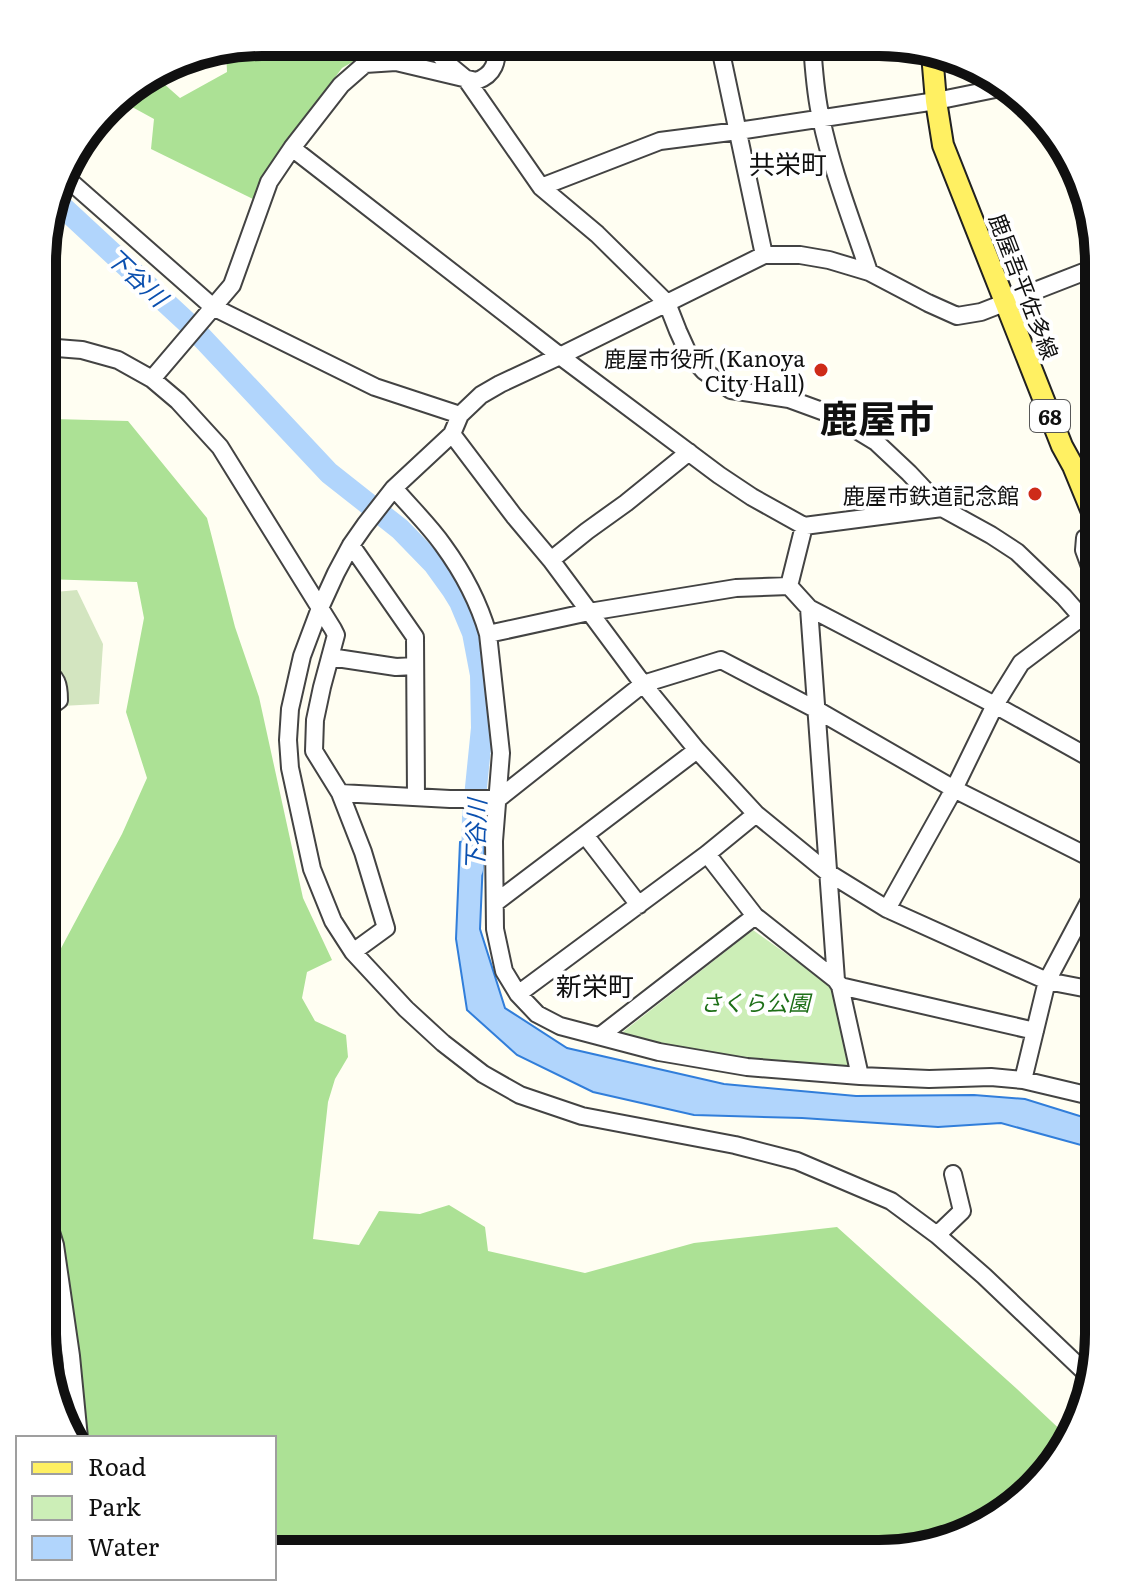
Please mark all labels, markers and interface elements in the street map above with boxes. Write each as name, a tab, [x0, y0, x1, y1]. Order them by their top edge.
district label: 共栄町	[749, 143, 827, 182]
street label: 鹿屋吾平佐多線	[982, 208, 1068, 364]
water label: 下谷川	[100, 239, 178, 315]
place label: 鹿屋市役所 (Kanoya City Hall)	[604, 341, 805, 399]
marker: 鹿屋市役所 (Kanoya City Hall)	[812, 361, 830, 379]
district label: 鹿屋市	[820, 388, 934, 445]
road number: 68	[1030, 400, 1070, 432]
place label: 鹿屋市鉄道記念館	[843, 478, 1019, 511]
marker: 鹿屋市鉄道記念館	[1026, 485, 1044, 503]
water label: 下谷川	[455, 795, 493, 872]
district label: 新栄町	[556, 965, 634, 1004]
park label: さくら公園	[700, 985, 813, 1018]
legend	[16, 1436, 276, 1580]
text: Road	[88, 1448, 147, 1483]
text: Park	[88, 1488, 141, 1523]
text: Water	[88, 1528, 160, 1563]

